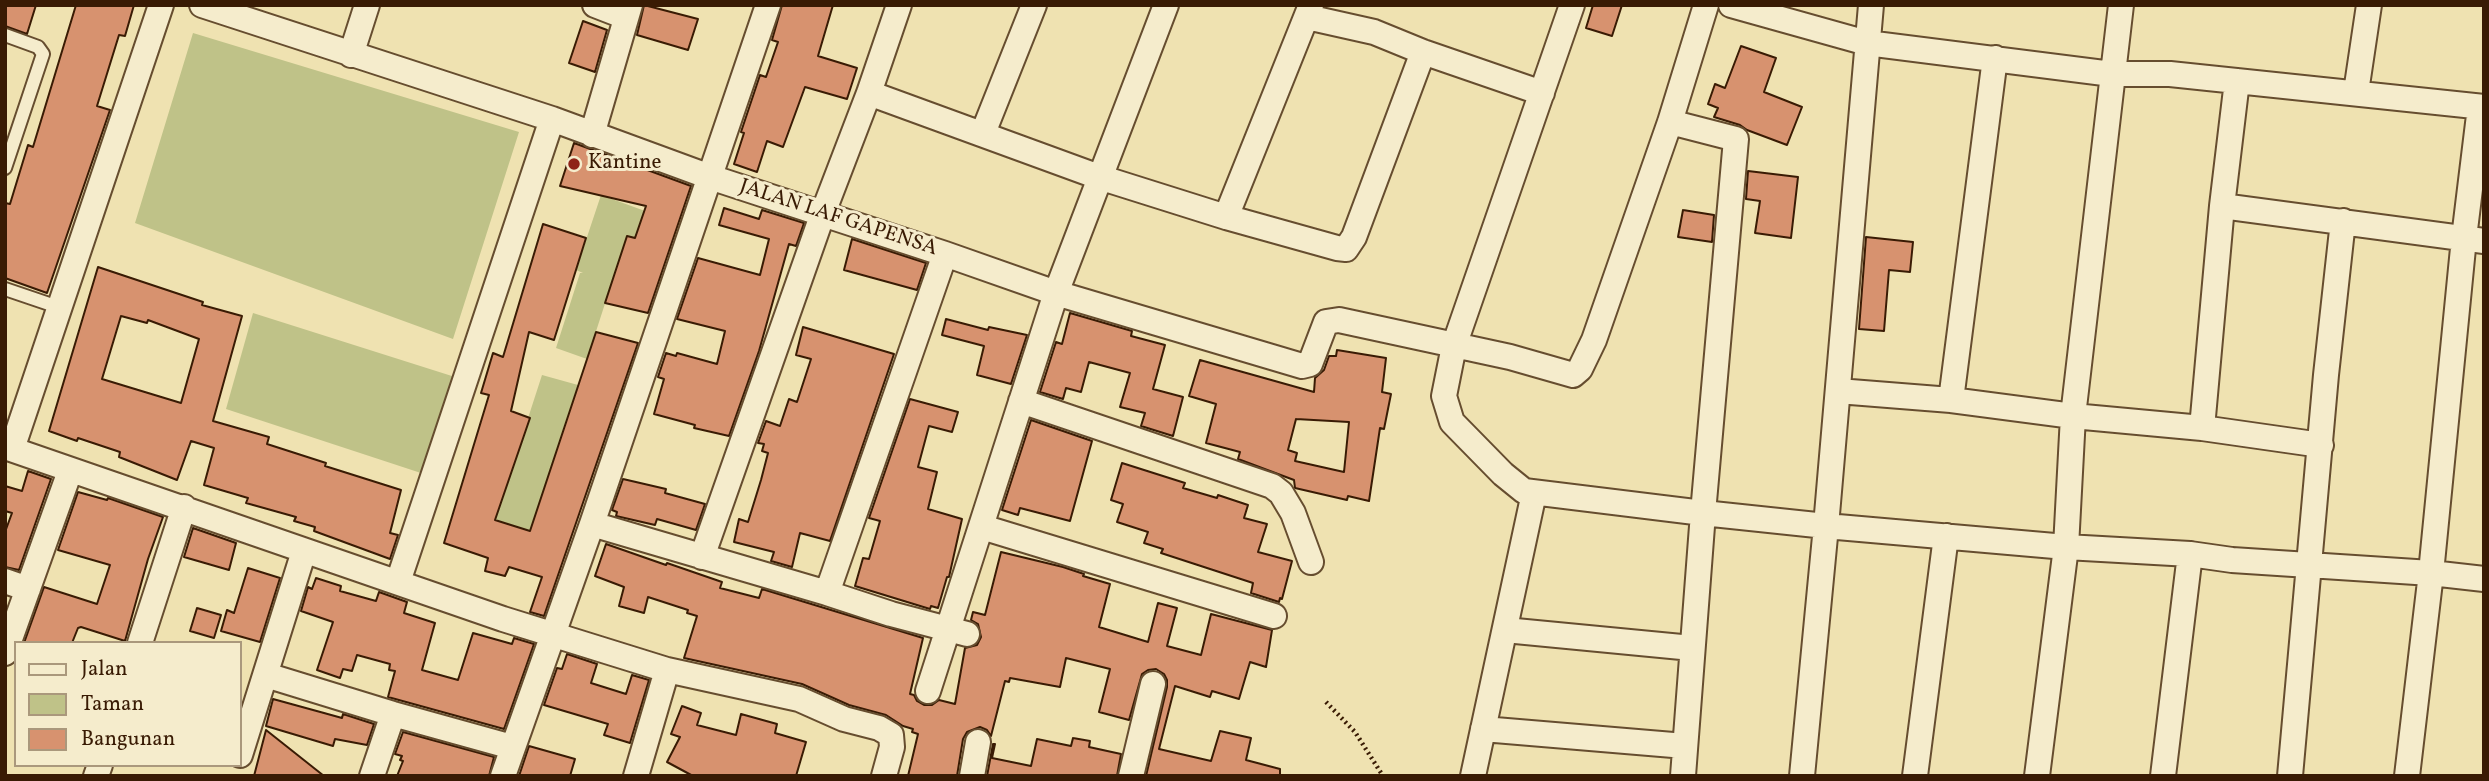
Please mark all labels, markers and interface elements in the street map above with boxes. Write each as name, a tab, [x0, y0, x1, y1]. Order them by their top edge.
place label: Kantine	[588, 151, 661, 177]
marker: Kantine	[566, 156, 582, 172]
street label: JALAN LAF GAPENSA	[736, 175, 940, 263]
legend	[14, 641, 242, 767]
text: Jalan	[81, 655, 128, 684]
text: Taman	[81, 690, 144, 719]
text: Bangunan	[81, 725, 175, 754]

